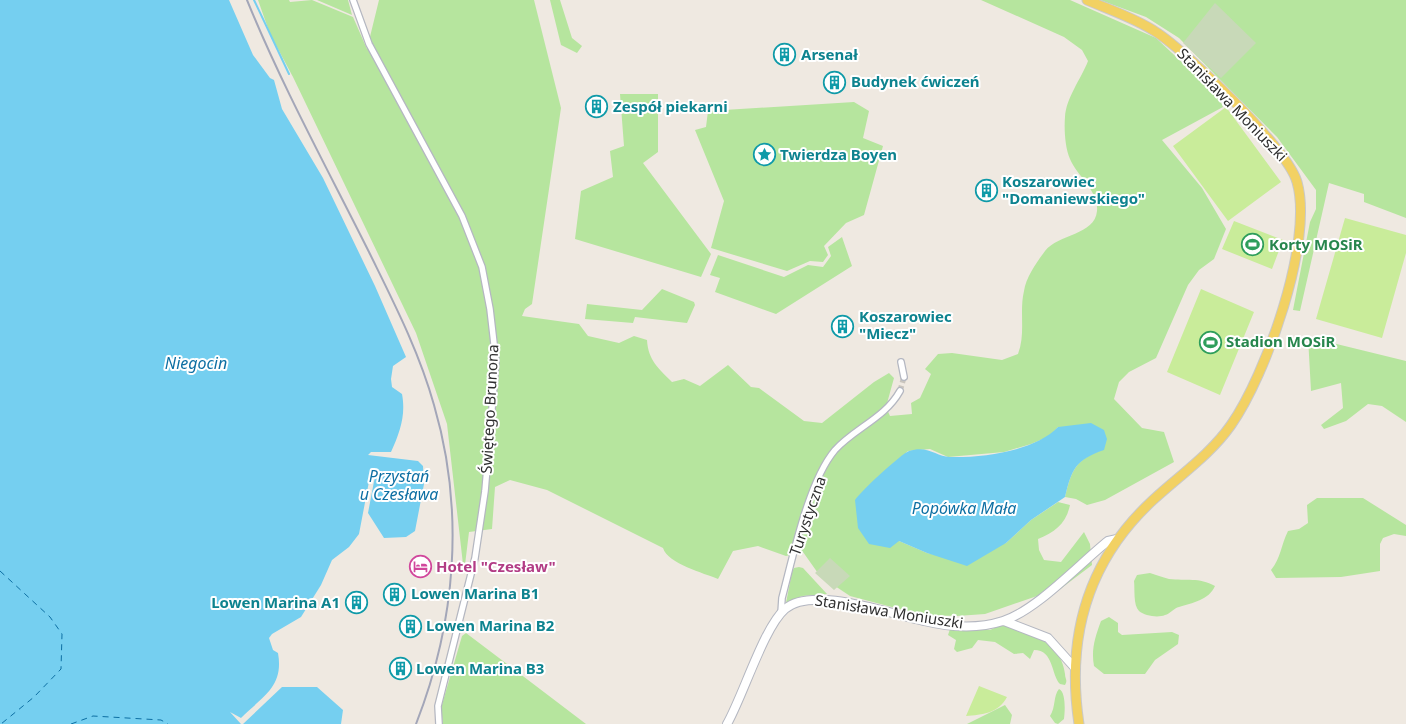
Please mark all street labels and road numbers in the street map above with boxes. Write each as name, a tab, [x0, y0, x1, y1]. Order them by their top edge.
street label: Stanisława Moniuszki	[1173, 43, 1292, 165]
street label: Świętego Brunona	[476, 344, 502, 474]
street label: Turystyczna	[784, 473, 830, 558]
street label: Stanisława Moniuszki	[814, 589, 965, 633]

